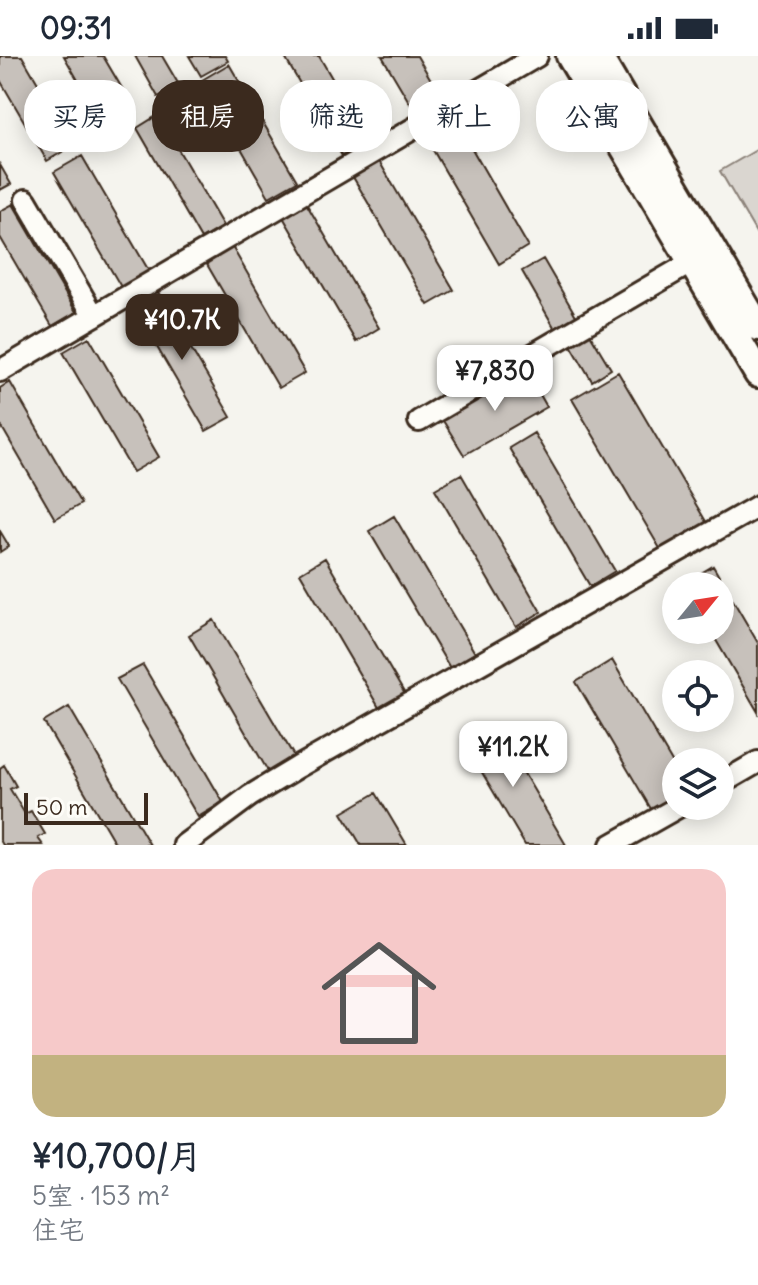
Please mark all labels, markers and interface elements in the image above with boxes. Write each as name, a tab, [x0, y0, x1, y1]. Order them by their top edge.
text: 09:31	[40, 9, 112, 47]
chip: 买房	[24, 80, 136, 152]
chip: 租房	[152, 80, 264, 152]
chip: 筛选	[280, 80, 392, 152]
chip: 新上	[408, 80, 520, 152]
chip: 公寓	[536, 80, 648, 152]
pin: ¥10.7K	[117, 294, 247, 362]
text: ¥10.7K	[144, 303, 220, 336]
pin: ¥7,830	[430, 345, 560, 413]
text: ¥7,830	[455, 354, 535, 387]
north arrow	[662, 572, 734, 644]
map controls	[662, 572, 734, 820]
button: locate	[662, 660, 734, 732]
pin: ¥11.2K	[448, 721, 578, 789]
text: ¥11.2K	[477, 730, 549, 763]
button: layers	[662, 748, 734, 820]
scale bar	[24, 789, 148, 825]
text: 50 m	[36, 793, 88, 821]
icon: home	[307, 921, 451, 1065]
text: ¥10,700/月	[32, 1134, 202, 1177]
text: 5室 · 153 m²	[32, 1179, 170, 1212]
text: 住宅	[32, 1213, 84, 1246]

